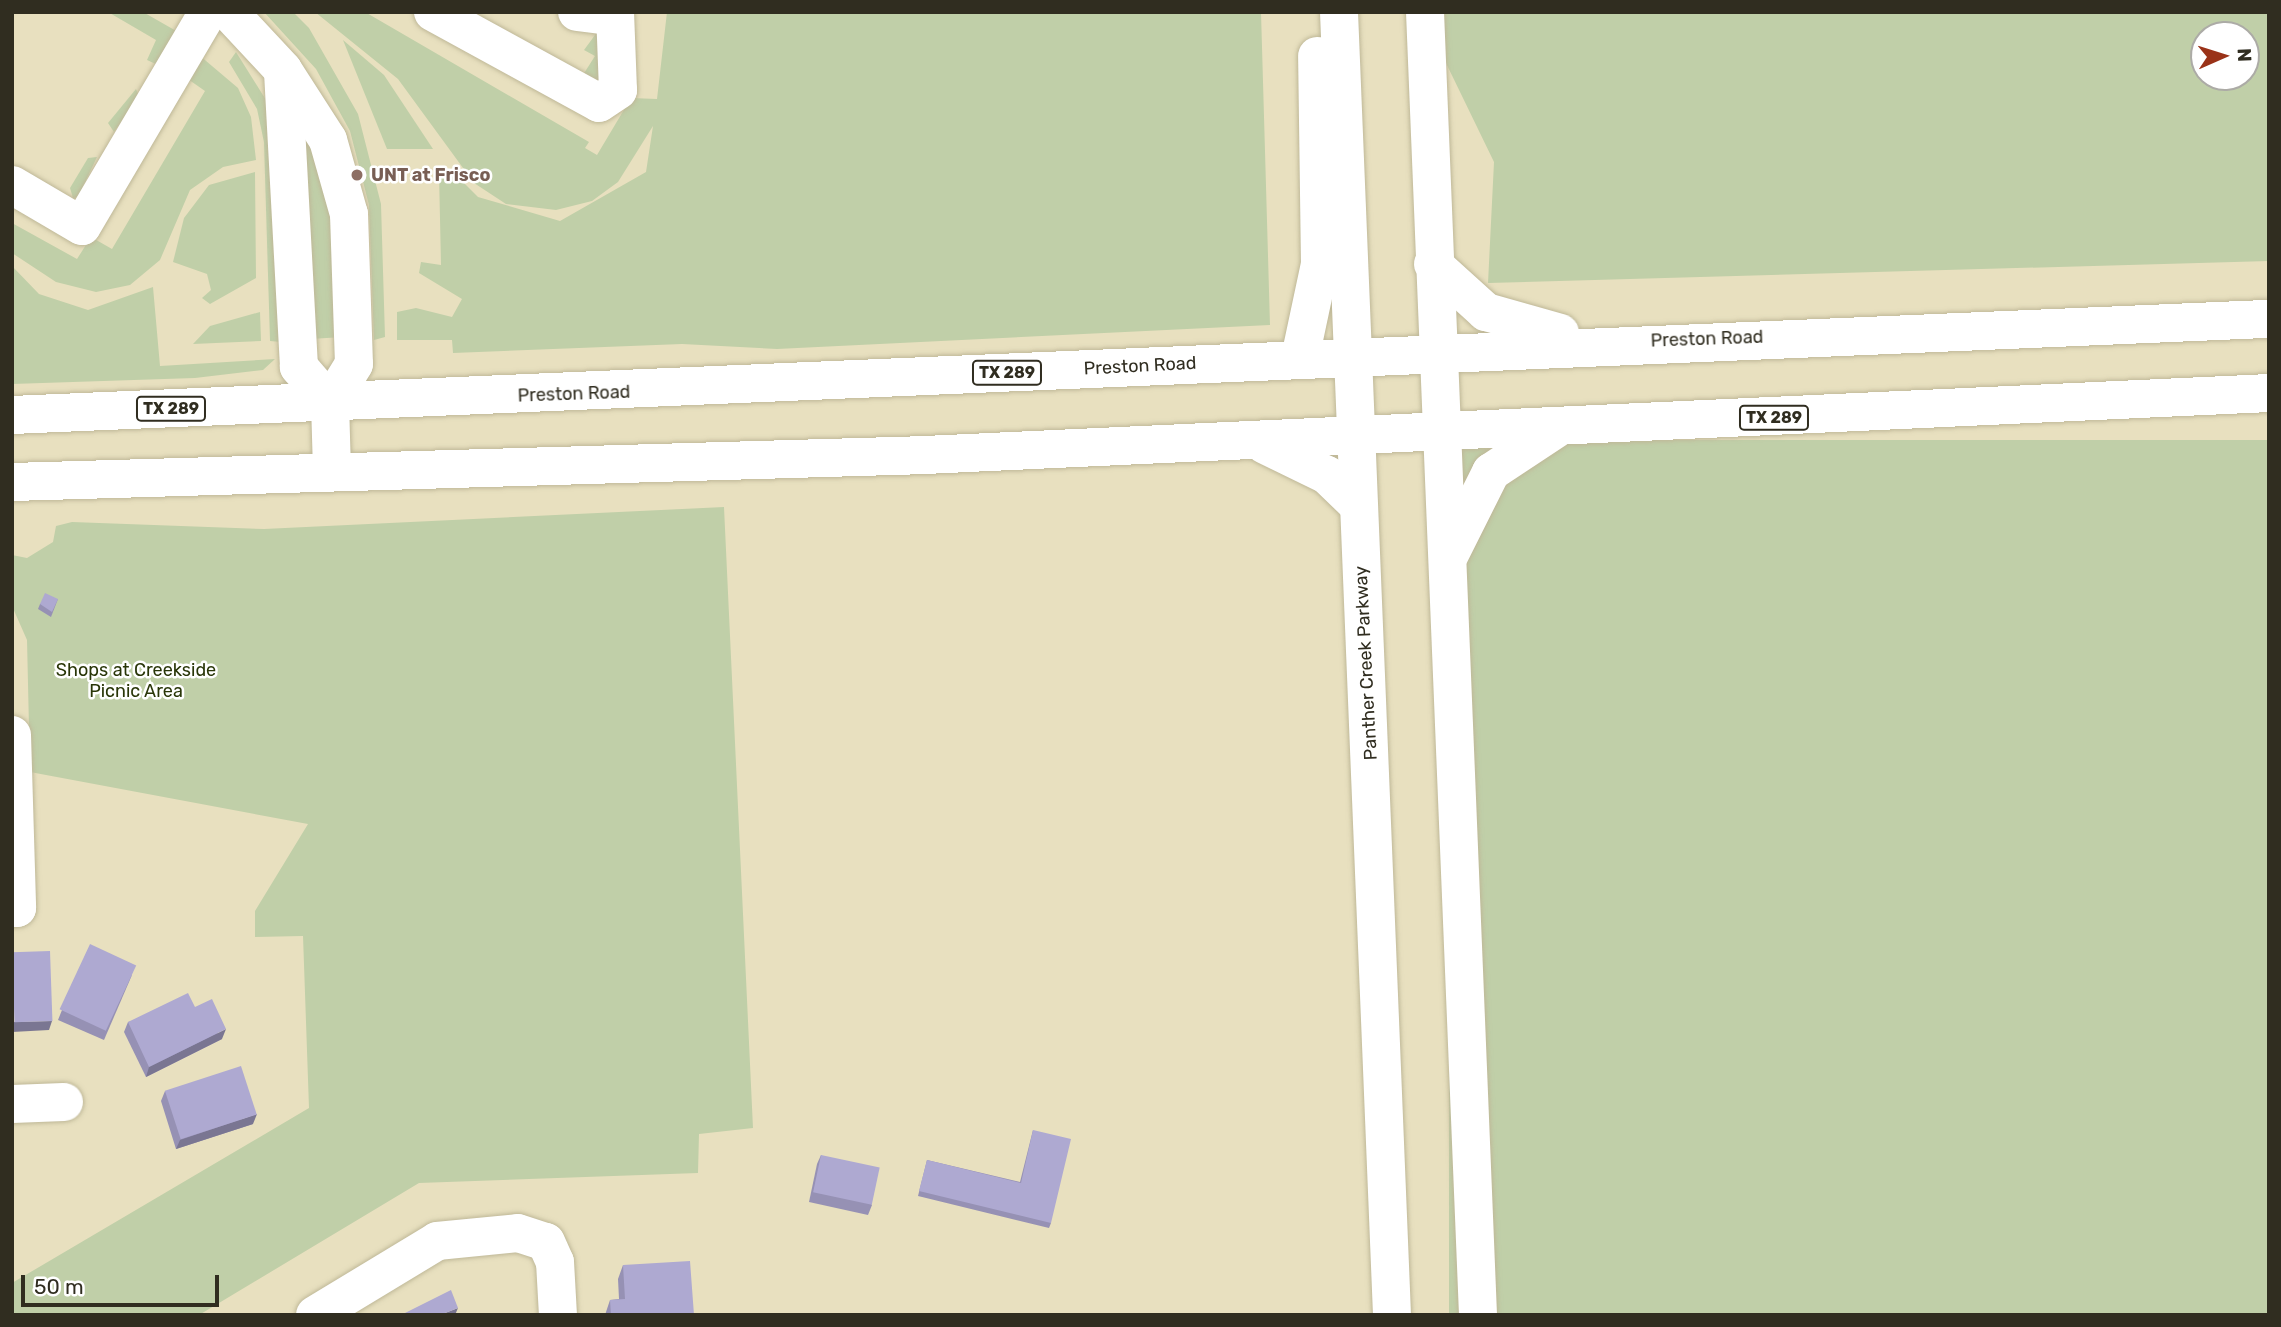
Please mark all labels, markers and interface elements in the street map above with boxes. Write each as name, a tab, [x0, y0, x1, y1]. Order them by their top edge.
north arrow	[2190, 21, 2260, 91]
text: N	[2233, 48, 2256, 62]
place label: UNT at Frisco	[371, 164, 491, 186]
marker: UNT at Frisco	[349, 167, 365, 183]
street label: Preston Road	[1650, 326, 1764, 352]
street label: Preston Road	[1083, 352, 1197, 380]
road number: TX 289	[970, 360, 1044, 386]
street label: Preston Road	[517, 381, 631, 407]
road number: TX 289	[134, 396, 208, 422]
road number: TX 289	[1737, 406, 1811, 430]
street label: Panther Creek Parkway	[1350, 565, 1382, 761]
park label: Shops at Creekside Picnic Area	[56, 660, 216, 702]
scale bar	[24, 1260, 222, 1304]
text: 50 m	[34, 1274, 84, 1299]

